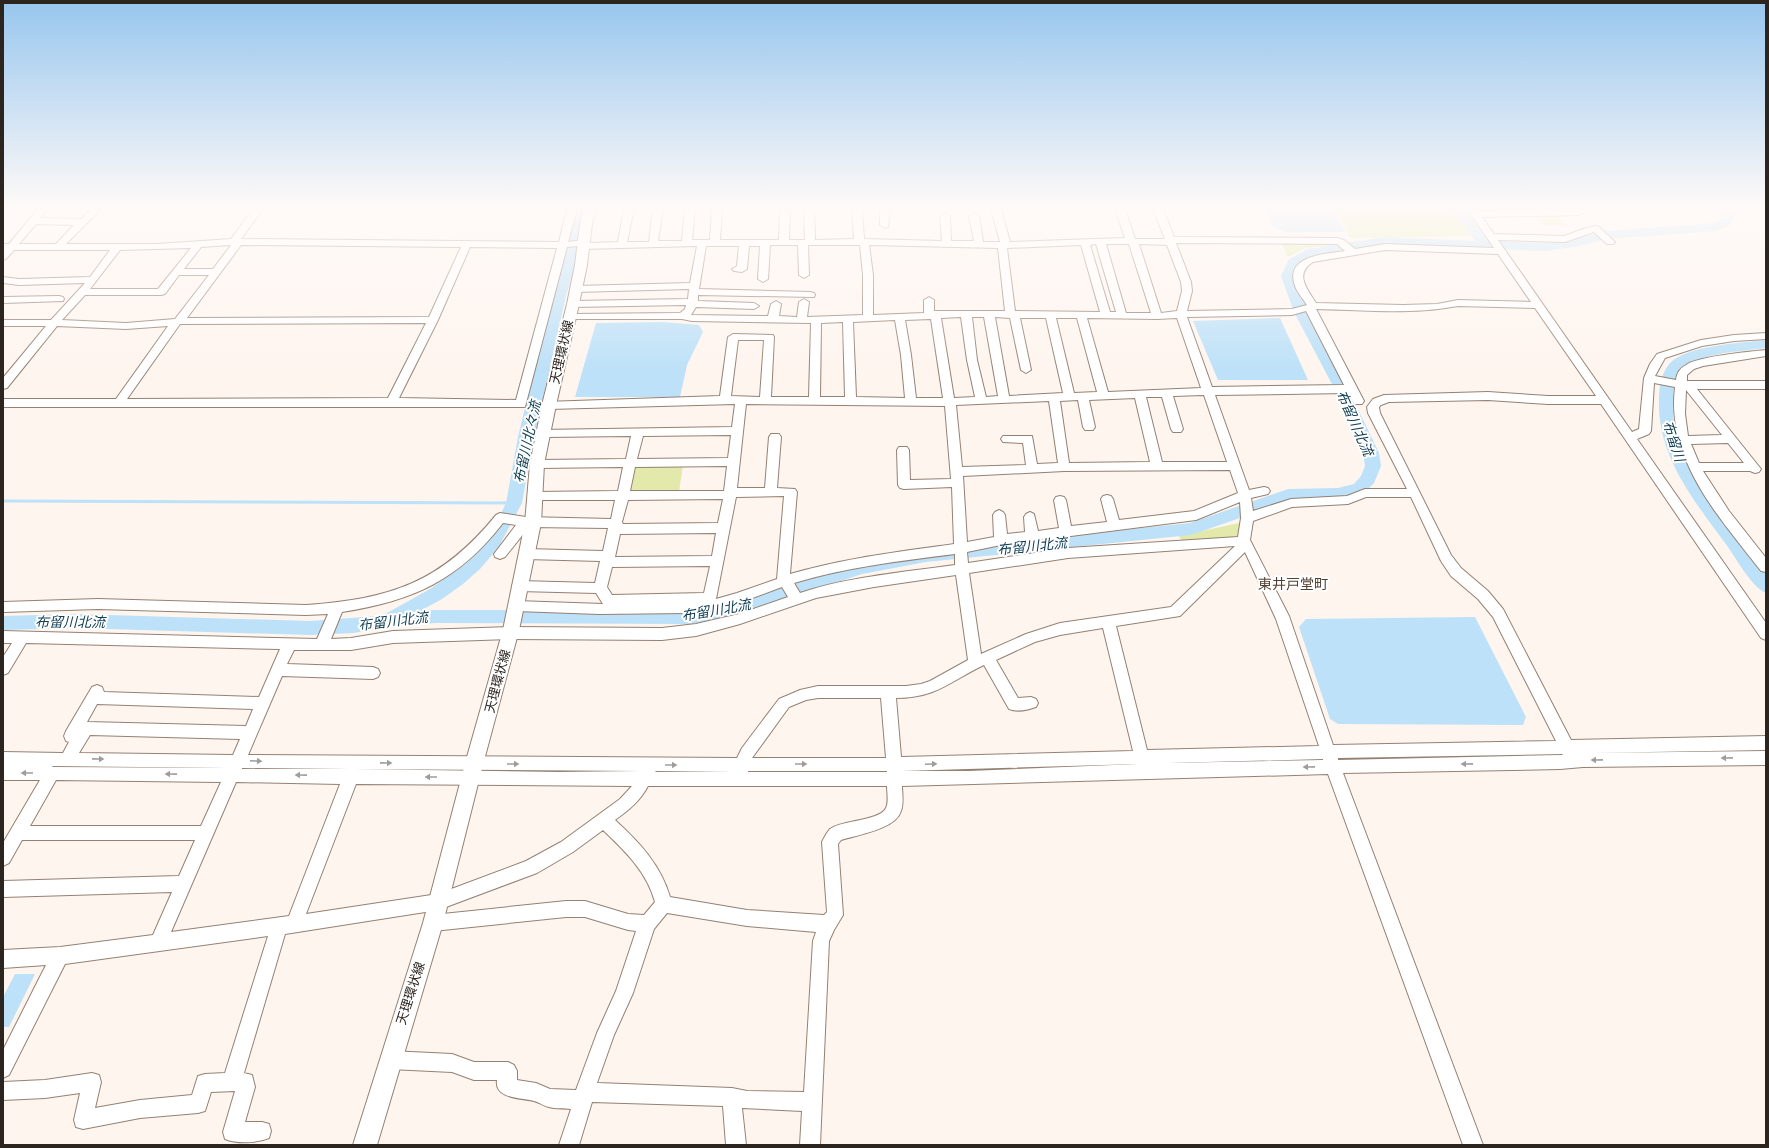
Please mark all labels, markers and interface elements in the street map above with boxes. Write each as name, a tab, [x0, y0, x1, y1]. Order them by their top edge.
street label: 天理環状線	[547, 319, 577, 386]
water label: 布留川北流	[1333, 388, 1377, 460]
water label: 布留川北々流	[510, 397, 545, 485]
water label: 布留川	[1659, 419, 1689, 466]
water label: 布留川北流	[996, 534, 1070, 559]
district label: 東井戸堂町	[1258, 576, 1328, 593]
water label: 布留川北流	[680, 596, 754, 625]
water label: 布留川北流	[357, 609, 431, 634]
water label: 布留川北流	[35, 614, 107, 631]
street label: 天理環状線	[482, 648, 514, 715]
one-way arrow	[1720, 755, 1733, 761]
one-way arrow	[92, 756, 105, 762]
one-way arrow	[1590, 757, 1603, 763]
one-way arrow	[250, 758, 262, 765]
one-way arrow	[380, 760, 393, 766]
one-way arrow	[1461, 760, 1473, 767]
one-way arrow	[507, 761, 520, 767]
one-way arrow	[795, 761, 807, 768]
one-way arrow	[925, 761, 938, 767]
one-way arrow	[665, 762, 678, 768]
one-way arrow	[1303, 764, 1315, 771]
one-way arrow	[20, 770, 33, 776]
one-way arrow	[165, 770, 177, 777]
one-way arrow	[295, 772, 307, 779]
one-way arrow	[424, 774, 437, 780]
street label: 天理環状線	[393, 960, 429, 1027]

